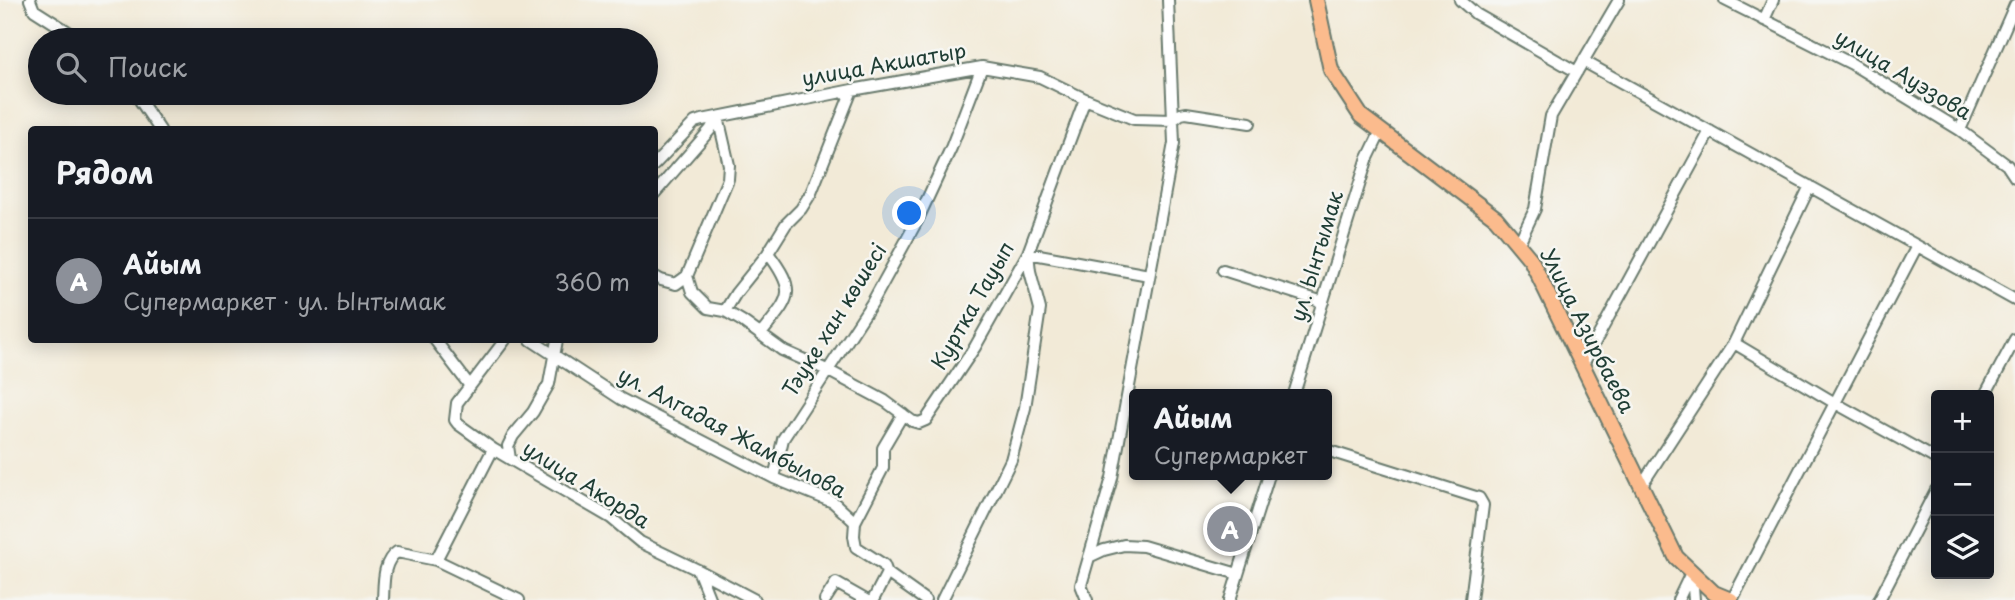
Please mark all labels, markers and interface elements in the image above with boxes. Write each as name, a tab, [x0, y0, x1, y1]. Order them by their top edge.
street label: улица Ауэзова	[1829, 20, 1979, 127]
search box	[28, 28, 658, 105]
street label: улица Акшатыр	[799, 33, 968, 93]
text: Поиск	[108, 47, 187, 86]
icon: search	[52, 48, 90, 86]
text: Рядом	[56, 149, 154, 194]
street label: ул. Ынтымак	[1280, 186, 1350, 325]
your location	[892, 196, 926, 230]
street label: Куртка Тауып	[921, 235, 1021, 375]
street label: Тәуке хан көшесі	[773, 236, 893, 402]
street label: Улица Азирбаева	[1533, 242, 1644, 418]
text: Айым	[123, 244, 202, 283]
text: A	[70, 264, 88, 299]
text: 360 m	[555, 264, 630, 299]
text: Супермаркет · ул. Ынтымак	[123, 283, 446, 318]
street label: ул. Алгадая Жамбылова	[613, 357, 853, 505]
popup	[1129, 389, 1332, 480]
map controls	[1931, 390, 1994, 579]
button: +	[1931, 390, 1994, 453]
text: Айым	[1154, 398, 1233, 437]
street label: улица Акорда	[517, 431, 657, 535]
text: Супермаркет	[1154, 437, 1307, 472]
button: −	[1931, 453, 1994, 516]
pin: A	[1207, 503, 1253, 555]
button: layers	[1931, 516, 1994, 579]

